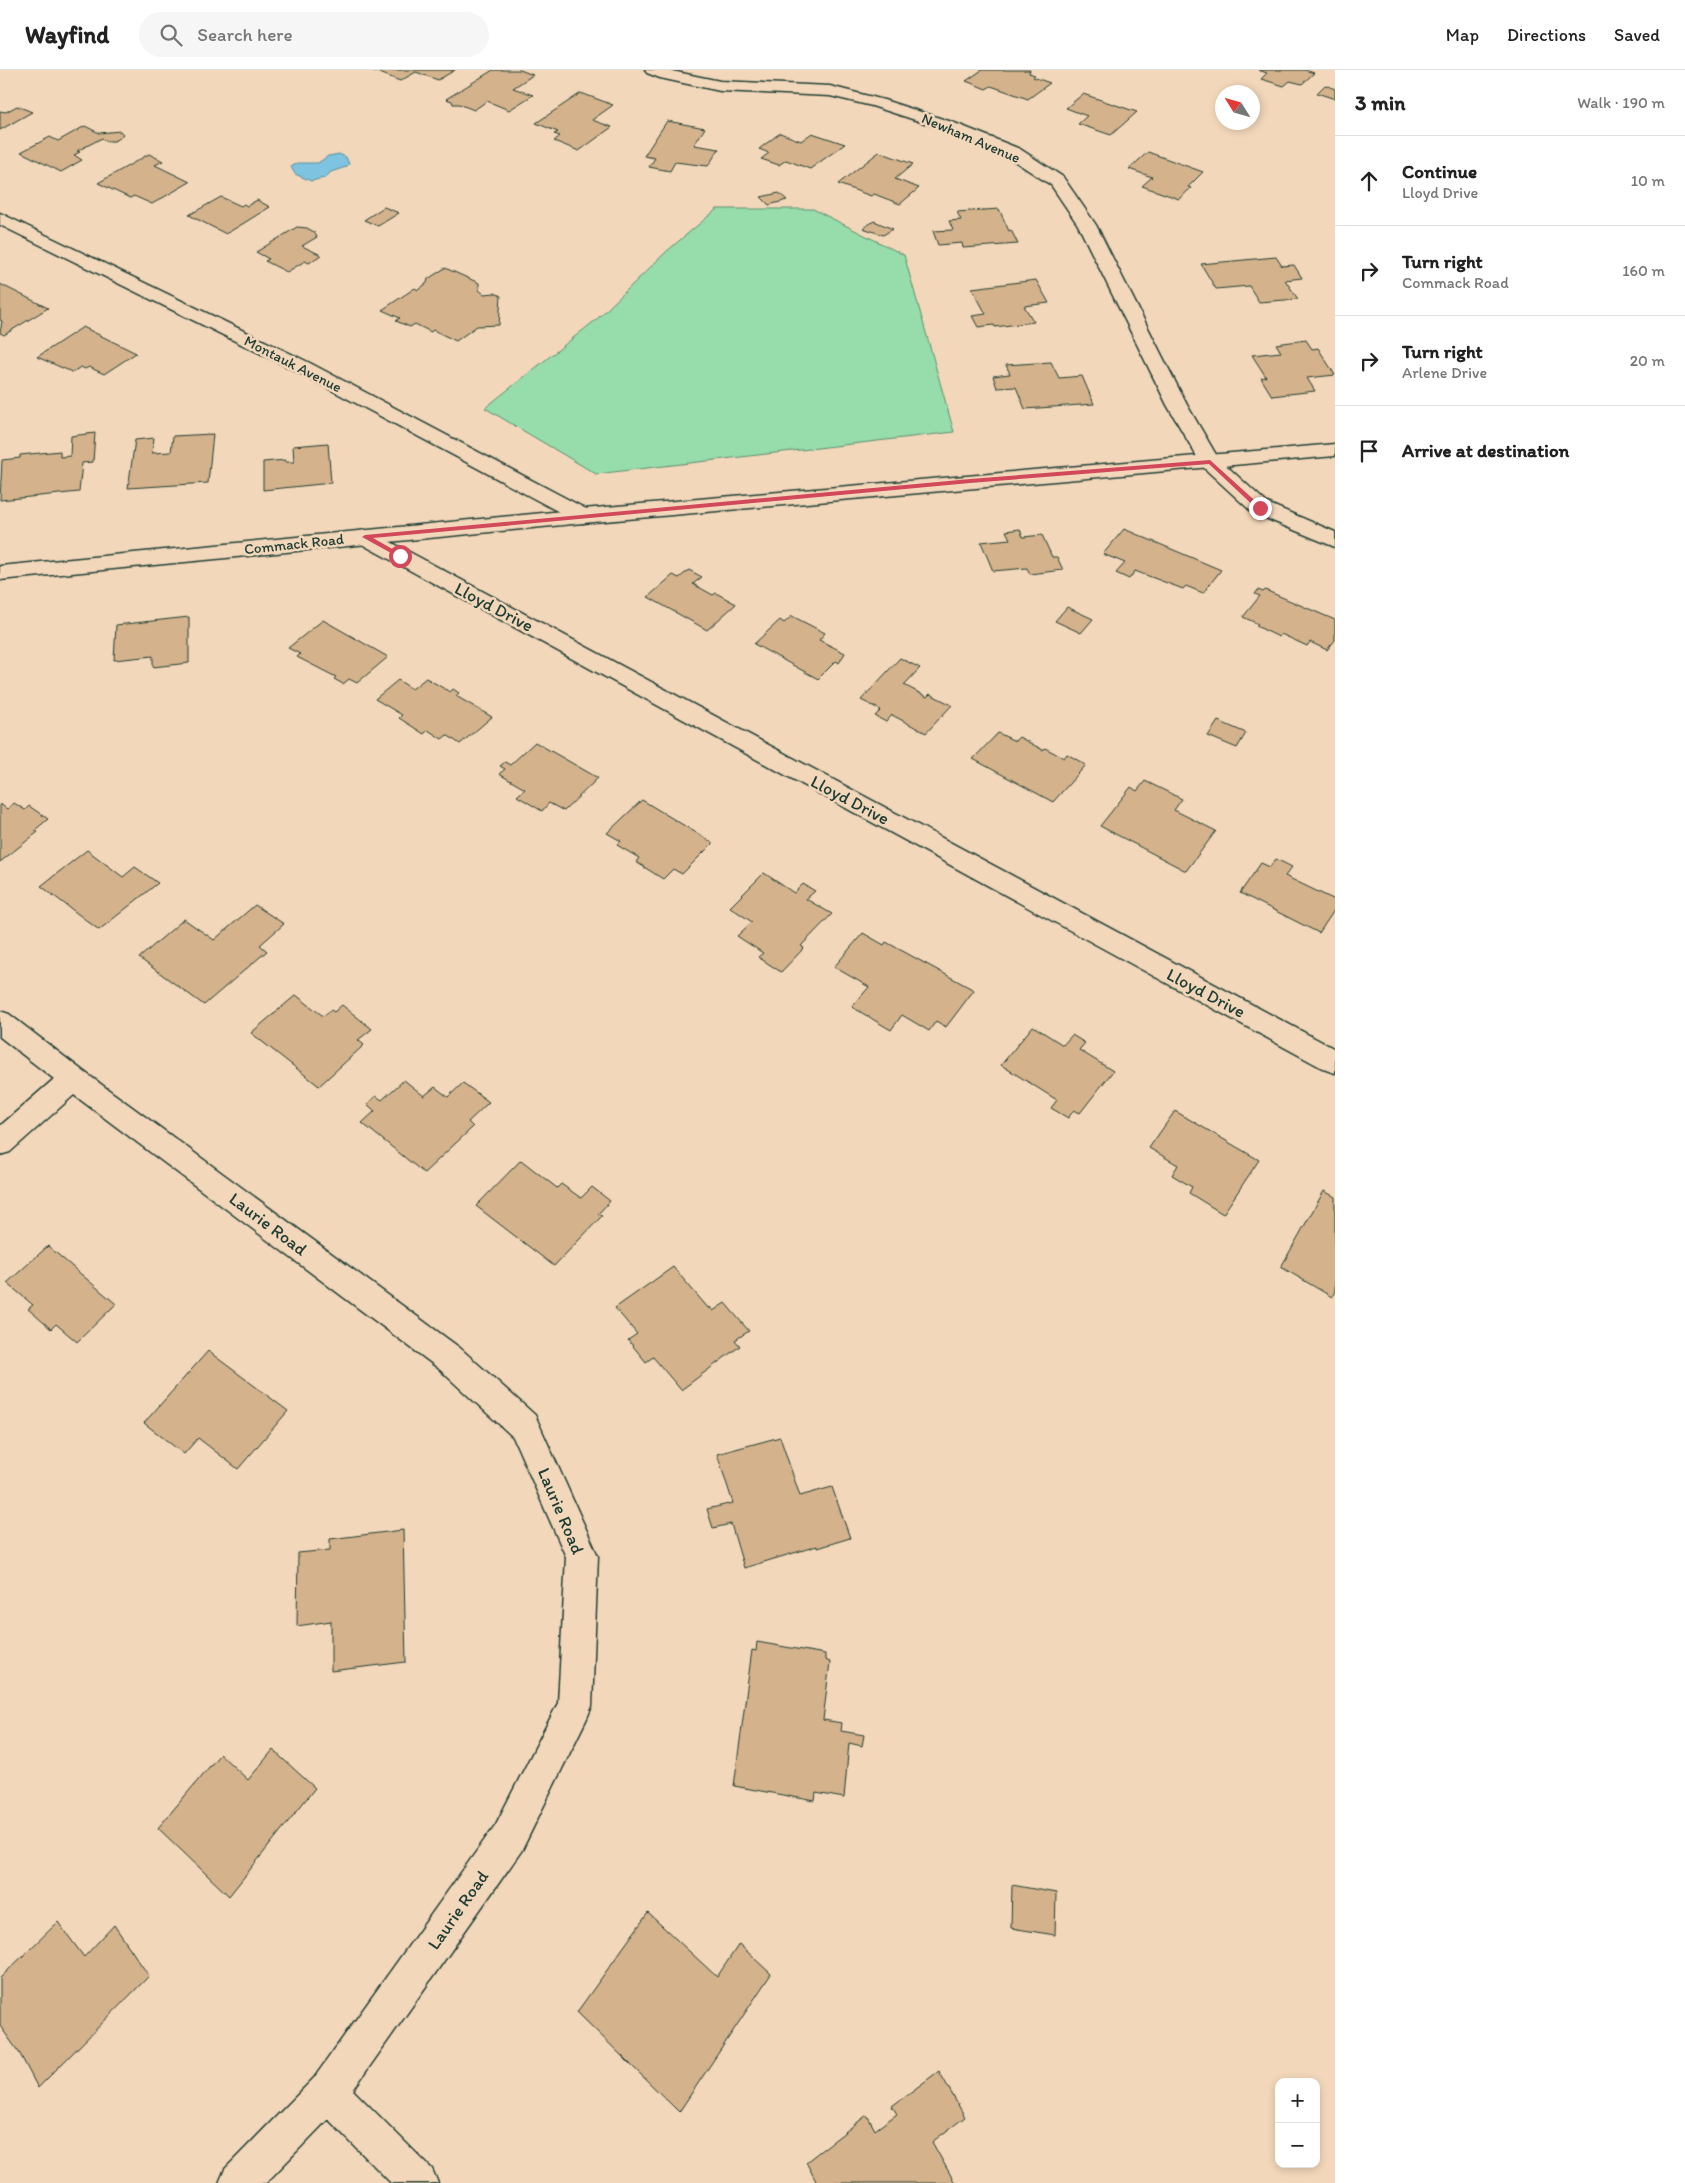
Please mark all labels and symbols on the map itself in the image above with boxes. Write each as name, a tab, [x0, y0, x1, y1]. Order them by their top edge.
north arrow	[1215, 85, 1260, 130]
street label: Newham Avenue	[919, 109, 1023, 167]
street label: Montauk Avenue	[241, 332, 345, 396]
route end	[1249, 497, 1272, 520]
street label: Commack Road	[243, 530, 345, 558]
route start	[389, 545, 412, 568]
street label: Lloyd Drive	[451, 577, 537, 637]
street label: Lloyd Drive	[807, 770, 893, 830]
street label: Lloyd Drive	[1163, 963, 1249, 1023]
street label: Laurie Road	[225, 1188, 311, 1260]
street label: Laurie Road	[533, 1464, 589, 1558]
street label: Laurie Road	[423, 1866, 493, 1954]

